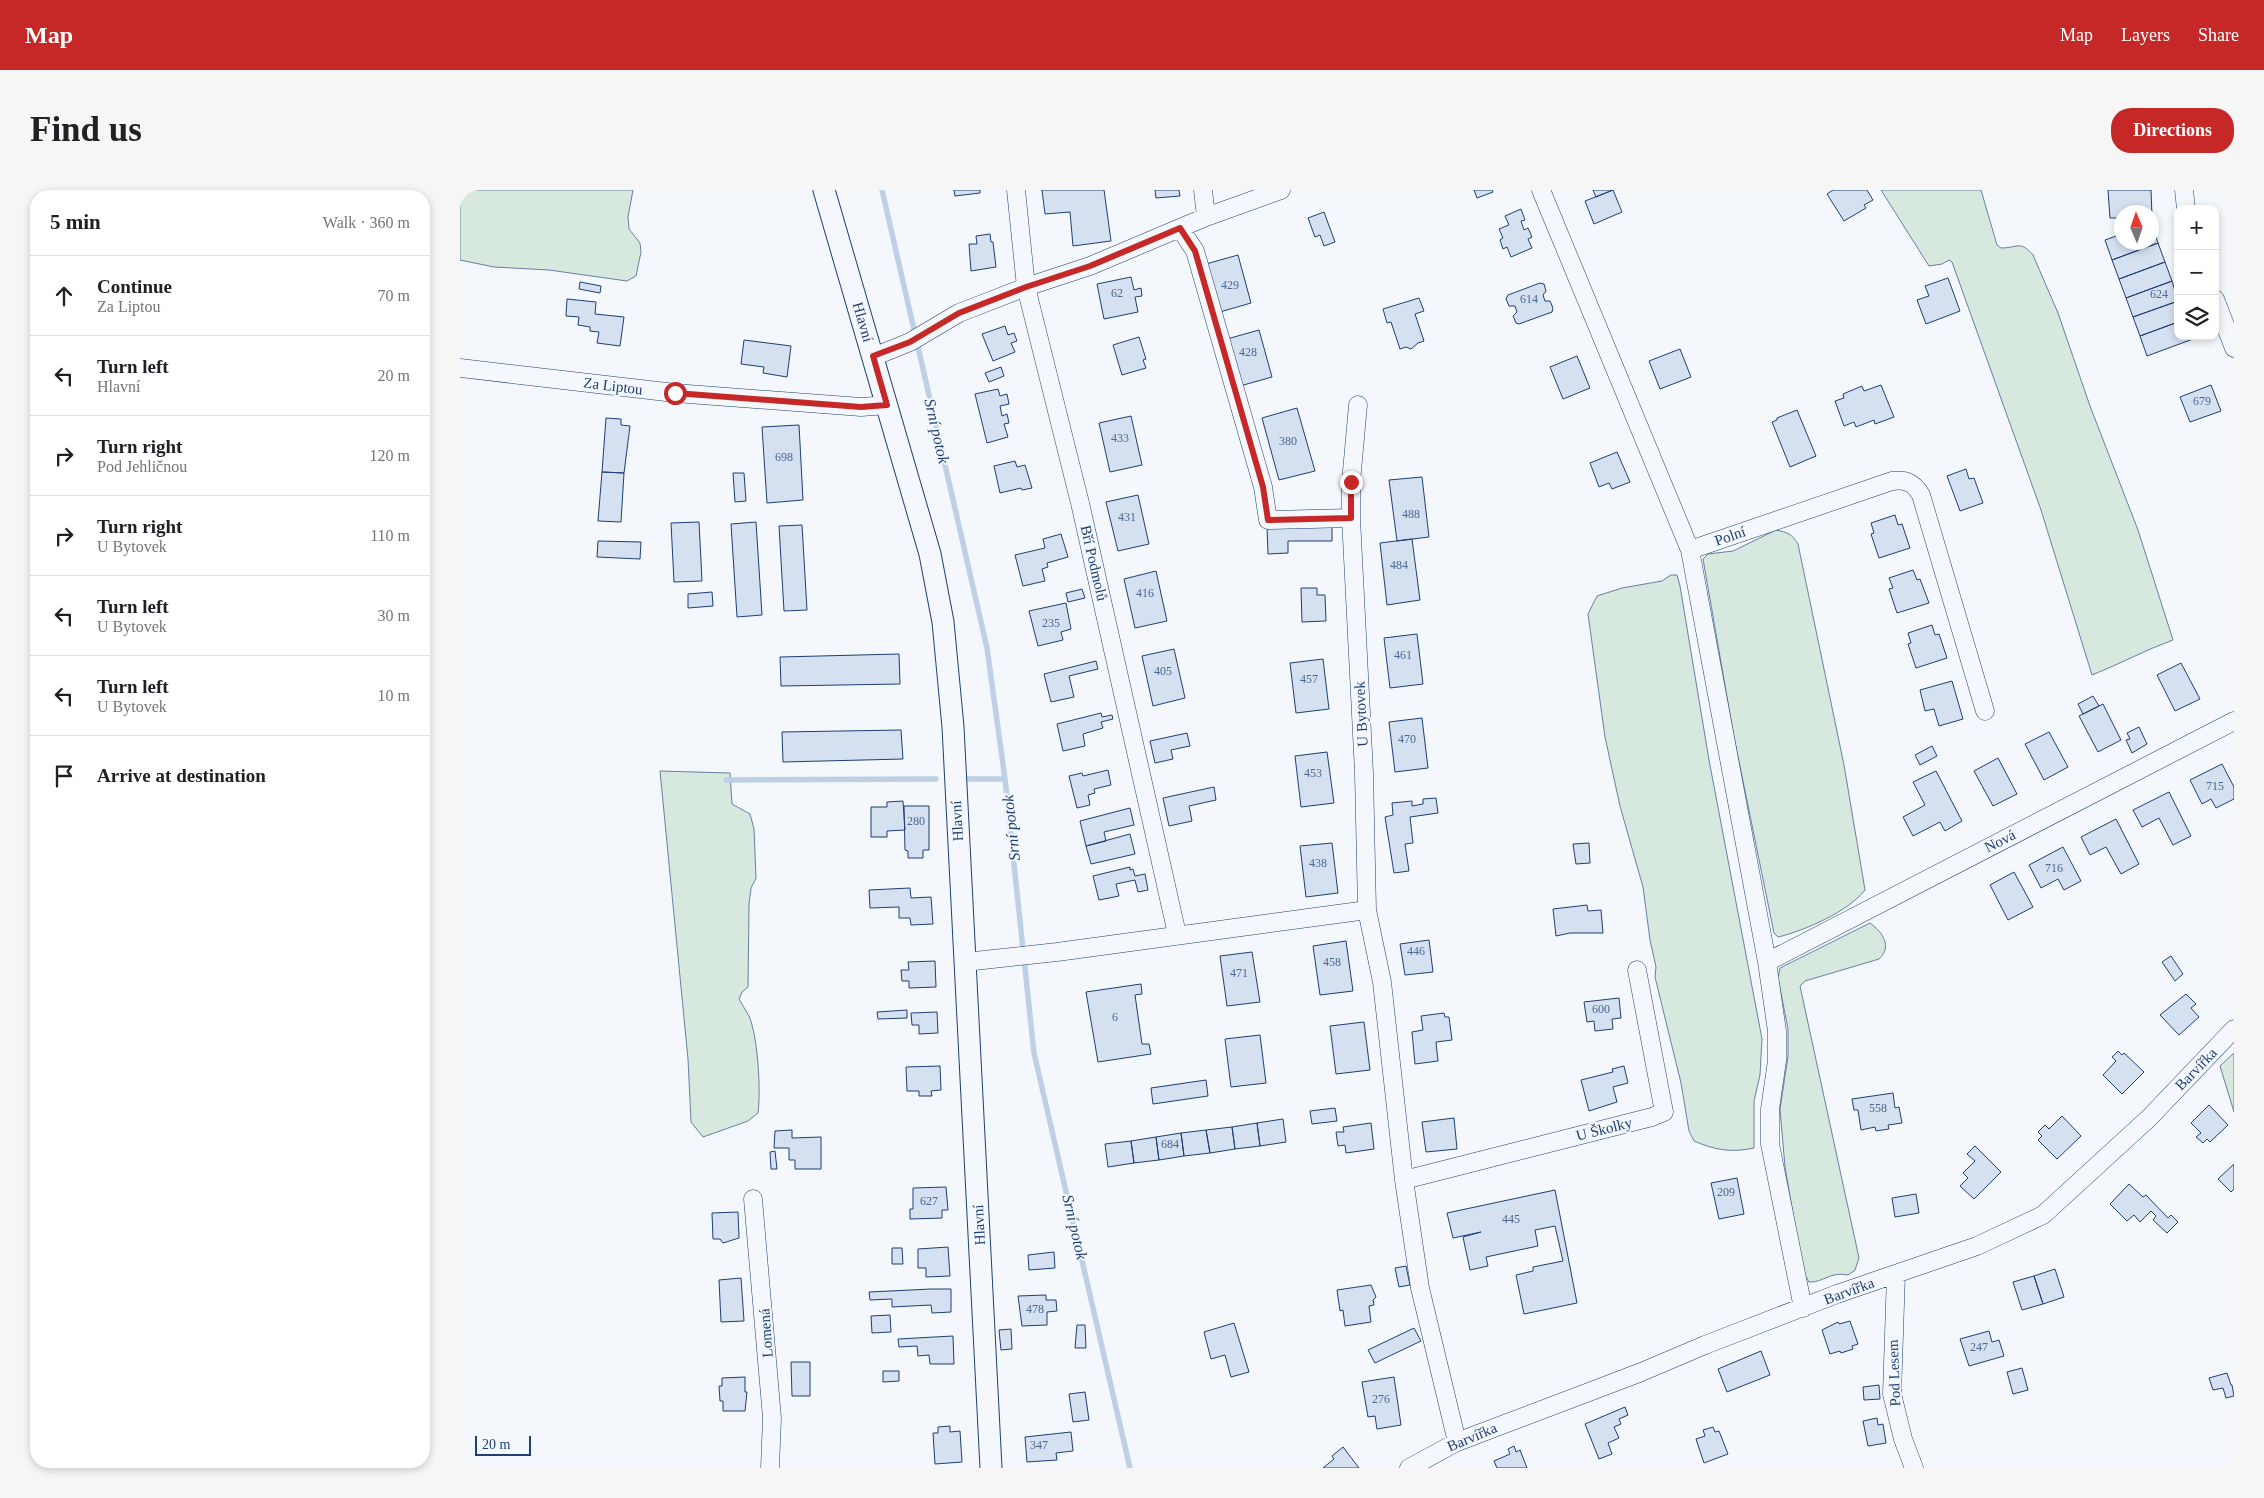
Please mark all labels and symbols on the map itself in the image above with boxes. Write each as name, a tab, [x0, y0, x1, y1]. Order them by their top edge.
north arrow	[2114, 205, 2159, 250]
house number: 429	[1221, 278, 1239, 292]
house number: 62	[1111, 286, 1123, 300]
house number: 624	[2150, 287, 2168, 301]
house number: 614	[1520, 292, 1538, 306]
street label: Hlavní	[850, 300, 876, 344]
house number: 428	[1239, 345, 1257, 359]
street label: Za Liptou	[582, 374, 644, 398]
route start	[664, 382, 687, 405]
house number: 679	[2193, 394, 2211, 408]
water label: Srní potok	[920, 397, 953, 466]
house number: 433	[1111, 431, 1129, 445]
house number: 380	[1279, 434, 1297, 448]
house number: 698	[775, 450, 793, 464]
route end	[1340, 471, 1363, 494]
house number: 488	[1402, 507, 1420, 521]
house number: 431	[1118, 510, 1136, 524]
street label: Polní	[1712, 523, 1748, 549]
street label: Bří Podmolů	[1078, 524, 1111, 603]
house number: 484	[1390, 558, 1408, 572]
house number: 416	[1136, 586, 1154, 600]
house number: 235	[1042, 616, 1060, 630]
house number: 461	[1394, 648, 1412, 662]
house number: 405	[1154, 664, 1172, 678]
house number: 457	[1300, 672, 1318, 686]
street label: U Bytovek	[1351, 680, 1371, 747]
house number: 470	[1398, 732, 1416, 746]
house number: 453	[1304, 766, 1322, 780]
house number: 715	[2206, 779, 2224, 793]
water label: Srní potok	[999, 793, 1024, 862]
street label: Hlavní	[948, 800, 966, 842]
house number: 280	[907, 814, 925, 828]
street label: Nová	[1982, 826, 2018, 856]
house number: 438	[1309, 856, 1327, 870]
house number: 716	[2045, 861, 2063, 875]
house number: 446	[1407, 944, 1425, 958]
house number: 458	[1323, 955, 1341, 969]
house number: 471	[1230, 966, 1248, 980]
house number: 600	[1592, 1002, 1610, 1016]
house number: 6	[1112, 1010, 1118, 1024]
street label: Barvířka	[2172, 1044, 2220, 1093]
house number: 558	[1869, 1101, 1887, 1115]
street label: U Školky	[1574, 1114, 1634, 1144]
house number: 684	[1161, 1137, 1179, 1151]
house number: 209	[1717, 1185, 1735, 1199]
water label: Srní potok	[1058, 1193, 1091, 1262]
house number: 627	[920, 1194, 938, 1208]
street label: Hlavní	[970, 1204, 988, 1246]
house number: 445	[1502, 1212, 1520, 1226]
street label: Barvířka	[1822, 1274, 1877, 1307]
house number: 478	[1026, 1302, 1044, 1316]
street label: Lomená	[756, 1308, 776, 1358]
street label: Pod Lesem	[1885, 1339, 1903, 1407]
house number: 247	[1970, 1340, 1988, 1354]
house number: 276	[1372, 1392, 1390, 1406]
street label: Barvířka	[1445, 1419, 1500, 1455]
scale bar	[475, 1433, 531, 1456]
house number: 347	[1030, 1438, 1048, 1452]

